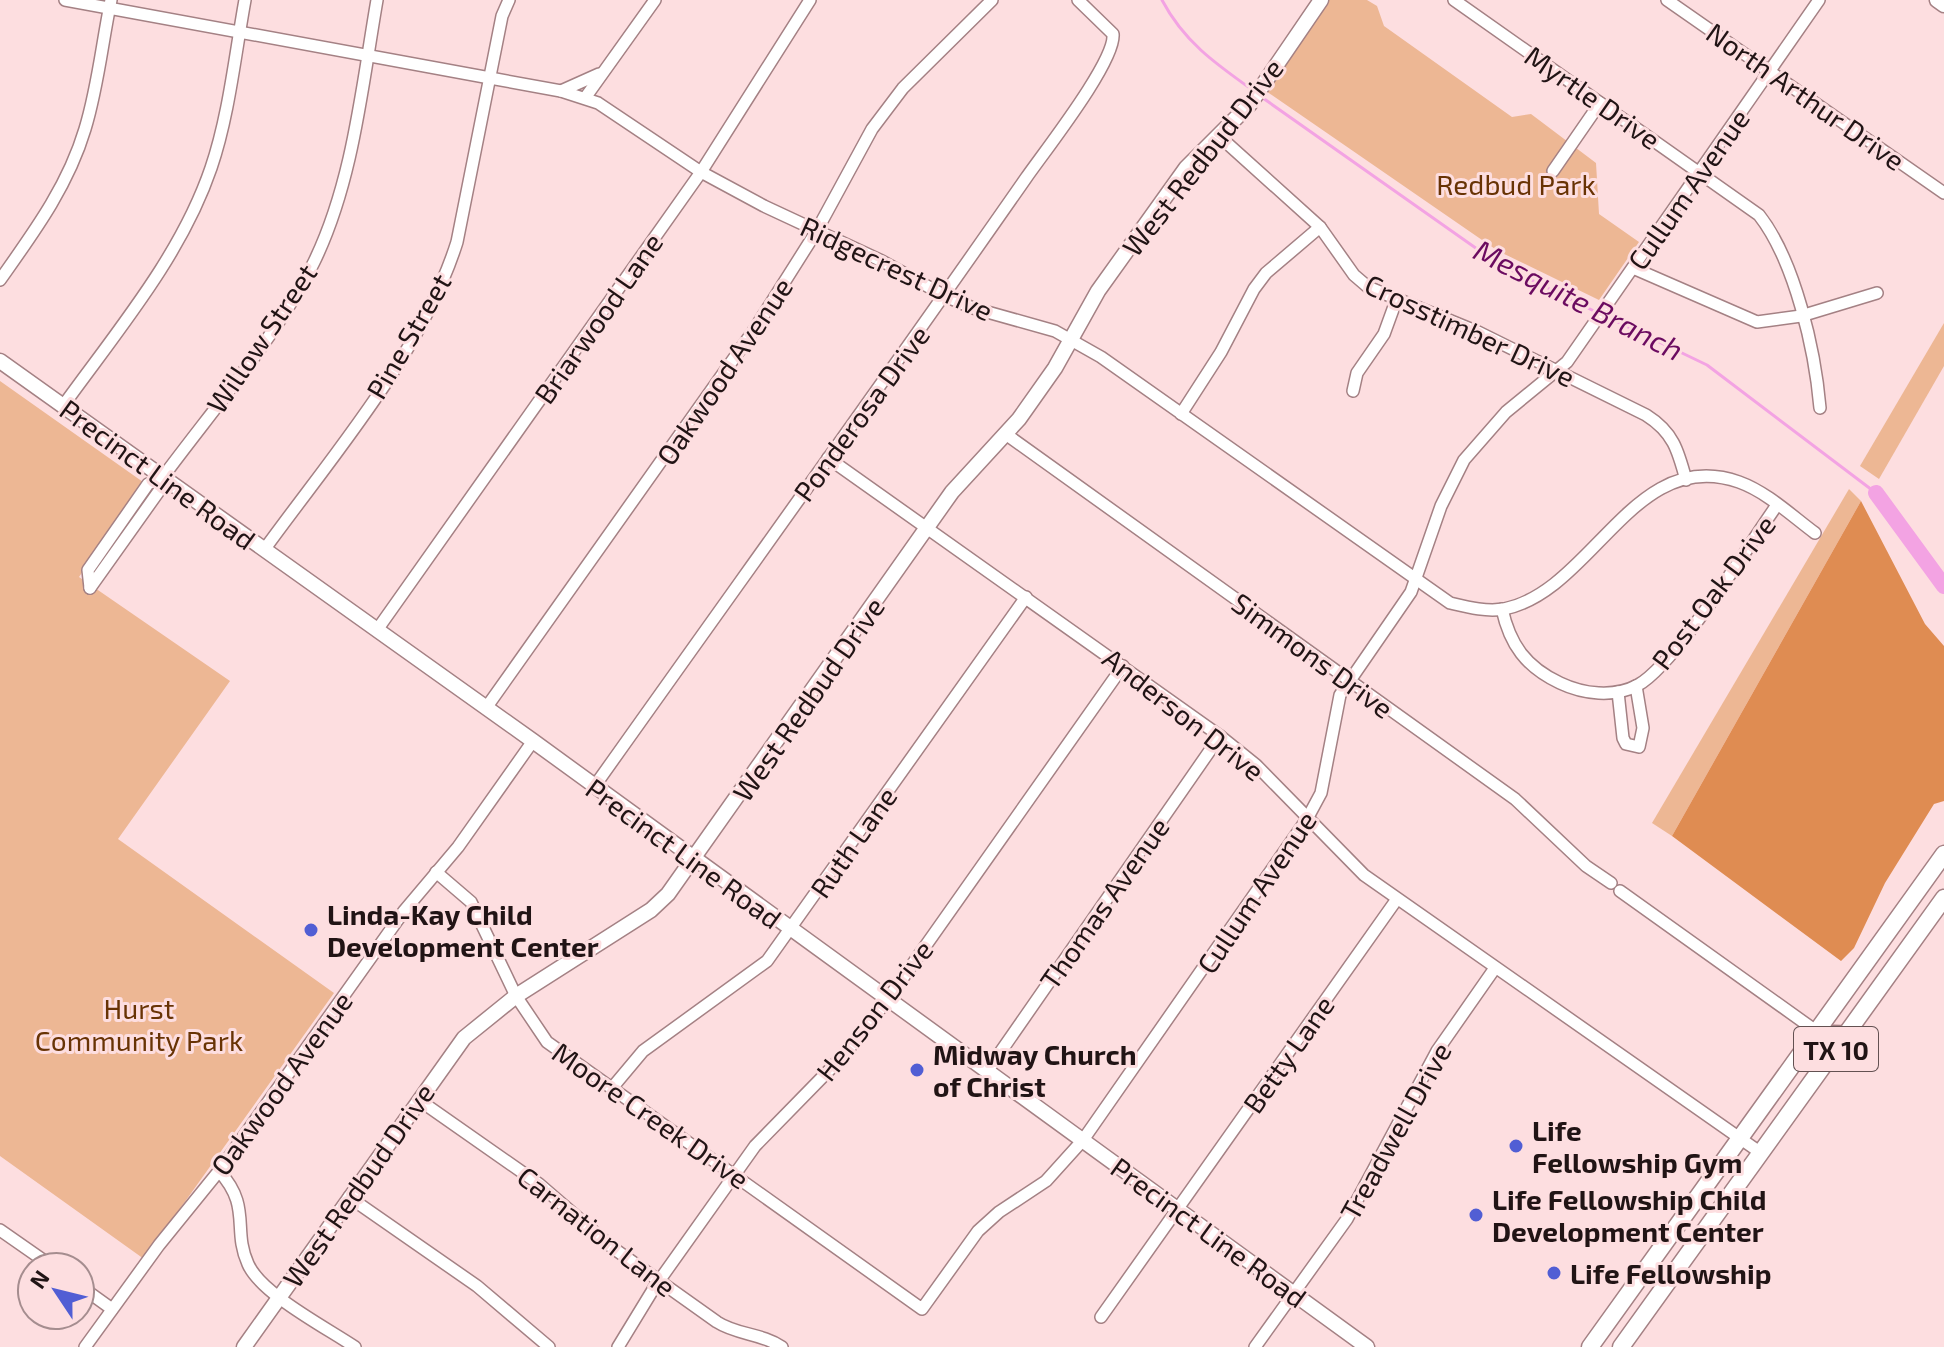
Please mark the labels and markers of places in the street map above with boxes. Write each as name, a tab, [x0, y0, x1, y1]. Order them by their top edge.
place label: Linda-Kay Child Development Center	[327, 897, 599, 963]
marker: Linda-Kay Child Development Center	[302, 921, 320, 939]
place label: Midway Church of Christ	[933, 1037, 1137, 1103]
marker: Midway Church of Christ	[908, 1061, 926, 1079]
place label: Life Fellowship Gym	[1532, 1113, 1742, 1179]
marker: Life Fellowship Gym	[1507, 1137, 1525, 1155]
place label: Life Fellowship Child Development Center	[1492, 1182, 1766, 1248]
marker: Life Fellowship Child Development Center	[1467, 1206, 1485, 1224]
place label: Life Fellowship	[1570, 1256, 1771, 1290]
marker: Life Fellowship	[1545, 1264, 1563, 1282]

